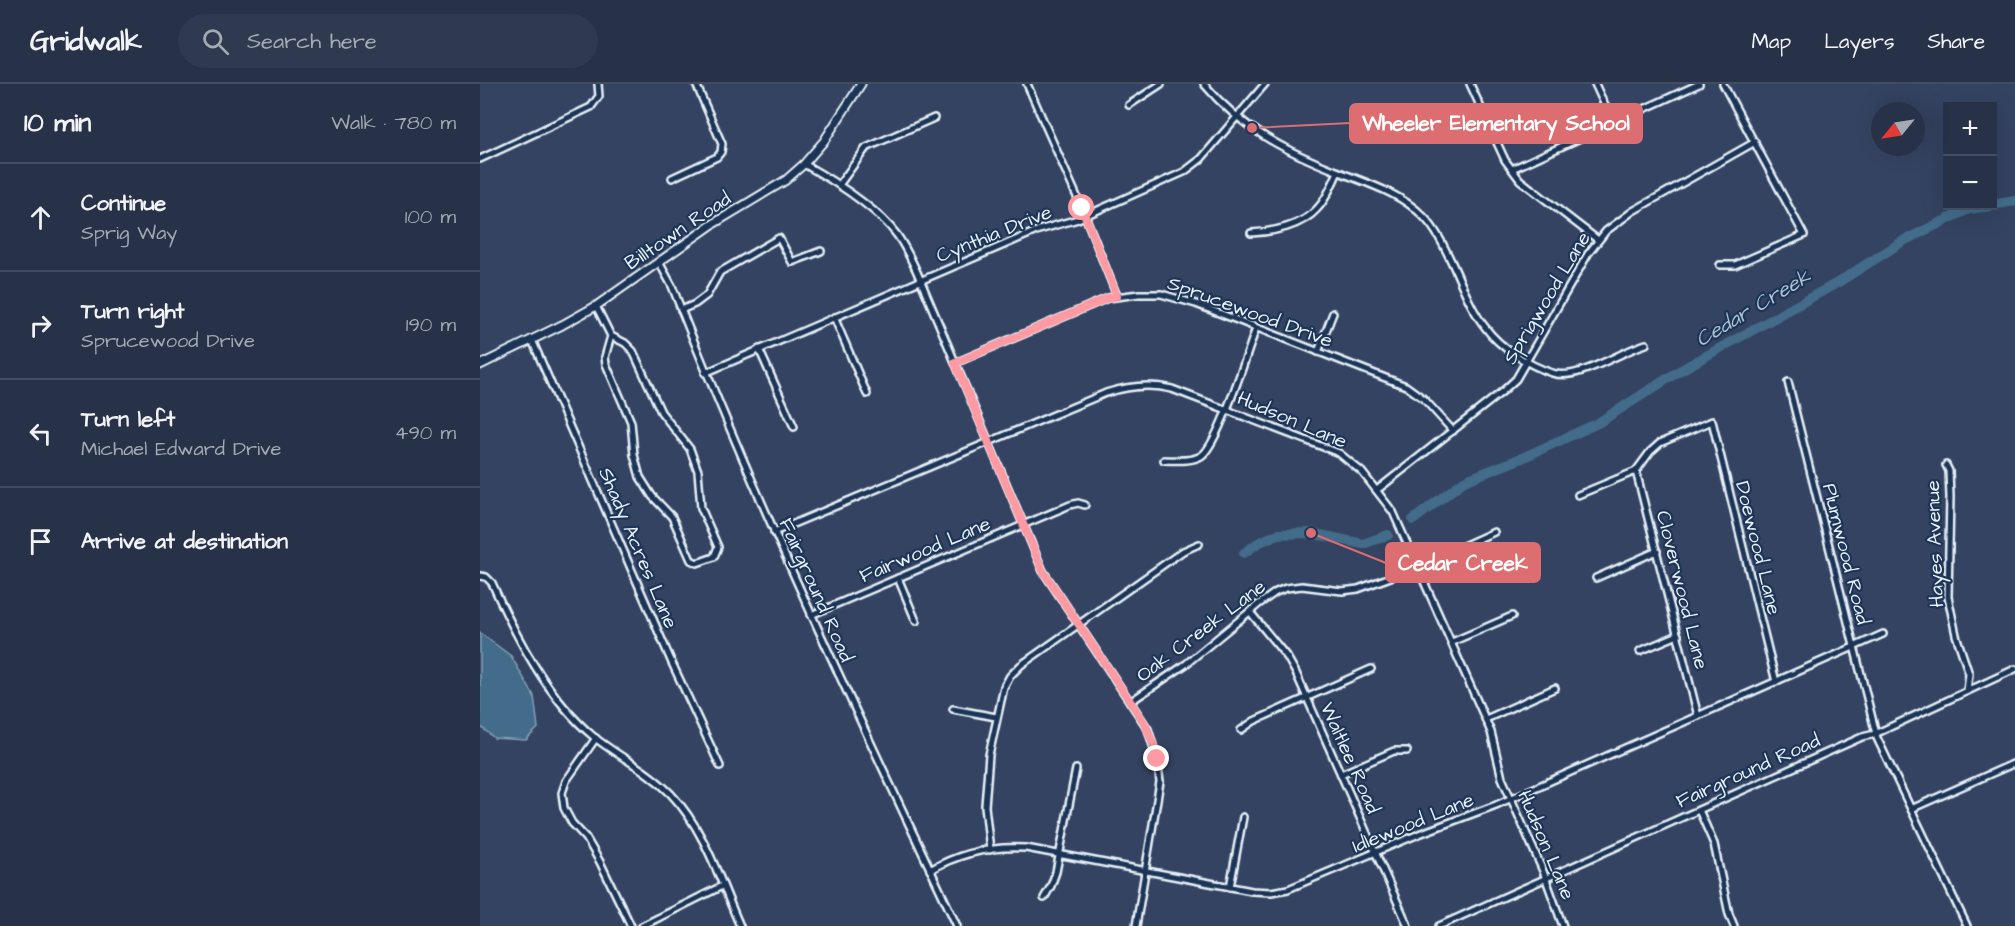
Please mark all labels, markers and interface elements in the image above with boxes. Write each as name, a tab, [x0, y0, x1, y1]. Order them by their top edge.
search box	[178, 14, 598, 68]
text: Gridwalk	[30, 22, 142, 61]
icon: search	[199, 25, 232, 58]
text: Search here	[247, 26, 377, 57]
text: Map	[1751, 27, 1791, 56]
text: Layers	[1824, 27, 1894, 56]
text: Share	[1927, 27, 1985, 56]
north arrow	[1871, 102, 1925, 156]
map controls	[1943, 102, 1997, 210]
button: +	[1943, 102, 1997, 156]
callout: Wheeler Elementary School	[1350, 104, 1642, 143]
text: 10 min	[24, 105, 91, 141]
text: Walk · 780 m	[331, 109, 456, 137]
text: Wheeler Elementary School	[1361, 109, 1631, 141]
button: −	[1943, 156, 1997, 210]
street label: Billtown Road	[619, 185, 737, 277]
text: Continue	[81, 188, 166, 219]
route start	[1068, 194, 1094, 220]
street label: Cynthia Drive	[932, 198, 1057, 271]
icon: ahead	[24, 201, 57, 234]
text: 100 m	[405, 203, 456, 231]
text: Sprig Way	[81, 219, 177, 247]
street label: Sprigwood Lane	[1496, 226, 1599, 370]
water label: Cedar Creek	[1690, 262, 1817, 354]
street label: Sprucewood Drive	[1164, 269, 1337, 355]
text: Turn right	[81, 296, 184, 327]
icon: right	[24, 309, 57, 342]
text: 190 m	[406, 311, 456, 339]
text: Sprucewood Drive	[81, 327, 255, 355]
street label: Hudson Lane	[1233, 384, 1351, 456]
text: Turn left	[81, 404, 175, 435]
icon: left	[24, 417, 57, 450]
text: 490 m	[395, 419, 456, 447]
text: Michael Edward Drive	[81, 435, 281, 463]
street label: Shady Acres Lane	[591, 463, 685, 633]
street label: Doewood Lane	[1728, 478, 1788, 618]
street label: Hayes Avenue	[1919, 480, 1952, 608]
street label: Plumwood Road	[1815, 481, 1877, 627]
street label: Cloverwood Lane	[1649, 508, 1715, 672]
street label: Fairwood Lane	[855, 510, 995, 590]
street label: Fairground Road	[771, 513, 860, 667]
icon: arrive	[24, 525, 57, 558]
text: Arrive at destination	[81, 526, 288, 557]
callout: Cedar Creek	[1386, 543, 1540, 582]
text: Cedar Creek	[1398, 549, 1528, 578]
street label: Oak Creek Lane	[1130, 573, 1272, 689]
street label: Waltlee Road	[1313, 698, 1387, 818]
street label: Fairground Road	[1671, 727, 1825, 816]
route end	[1143, 745, 1169, 771]
street label: Idlewood Lane	[1348, 786, 1478, 860]
street label: Hudson Lane	[1510, 786, 1582, 904]

